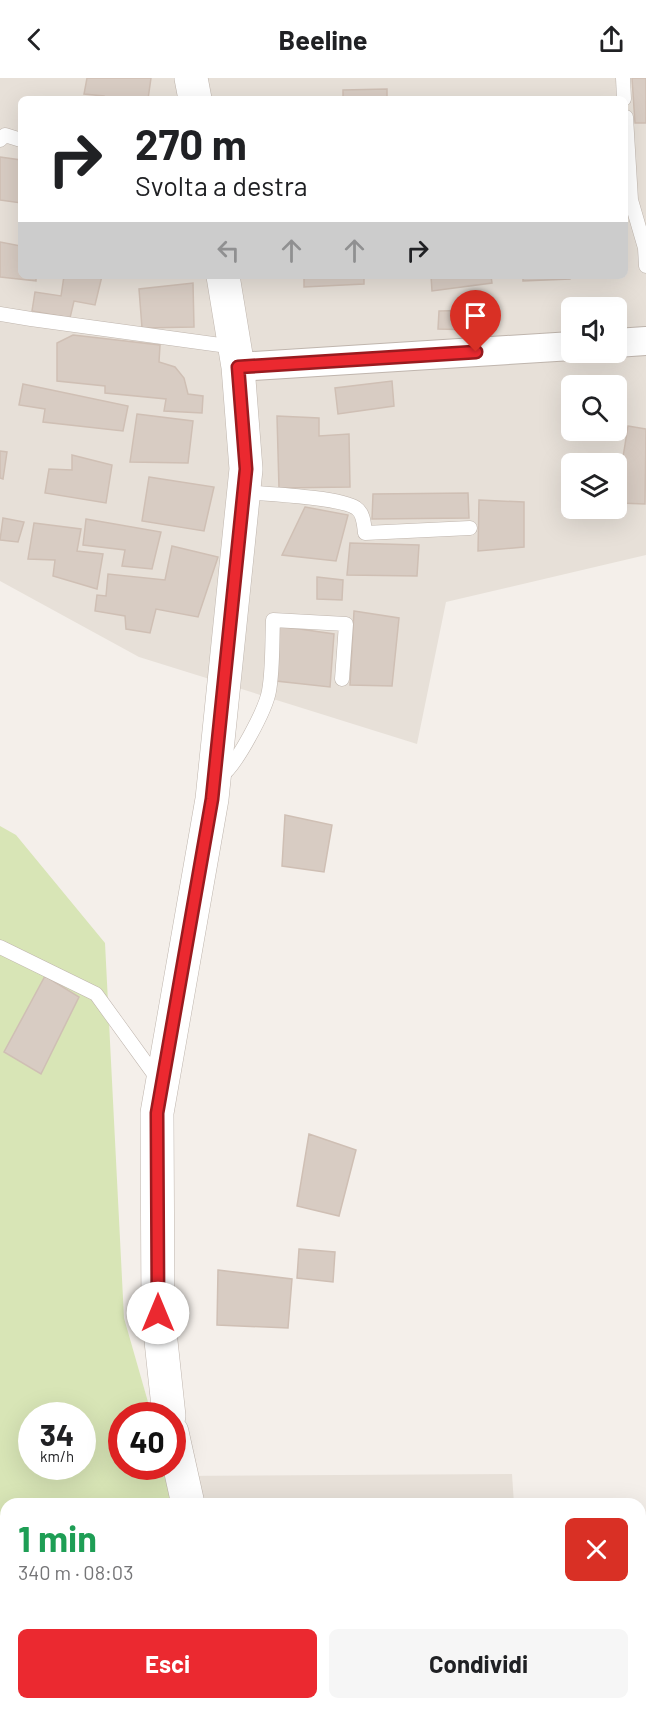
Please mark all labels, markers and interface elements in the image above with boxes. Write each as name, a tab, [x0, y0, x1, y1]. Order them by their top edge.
icon: back	[18, 23, 51, 56]
text: Beeline	[278, 23, 368, 55]
icon: share	[595, 23, 628, 56]
text: 270 m	[135, 118, 247, 168]
icon: right	[36, 120, 114, 198]
text: Svolta a destra	[135, 169, 308, 201]
icon: left	[212, 234, 245, 267]
icon: ahead	[275, 234, 308, 267]
icon: ahead	[338, 234, 371, 267]
icon: right	[401, 234, 434, 267]
pin	[450, 290, 501, 352]
map controls	[561, 297, 627, 519]
button: sound	[561, 297, 627, 363]
icon: arrive	[459, 299, 492, 332]
button: search	[561, 375, 627, 441]
button: layers	[561, 453, 627, 519]
position arrow	[126, 1281, 190, 1345]
speed limit sign: 40	[108, 1402, 186, 1480]
text: 34	[40, 1416, 74, 1452]
text: km/h	[40, 1447, 74, 1465]
text: 1 min	[18, 1516, 97, 1559]
button: close	[565, 1518, 628, 1581]
text: 340 m · 08:03	[18, 1560, 133, 1584]
button: Esci	[18, 1629, 317, 1698]
button: Condividi	[329, 1629, 628, 1698]

